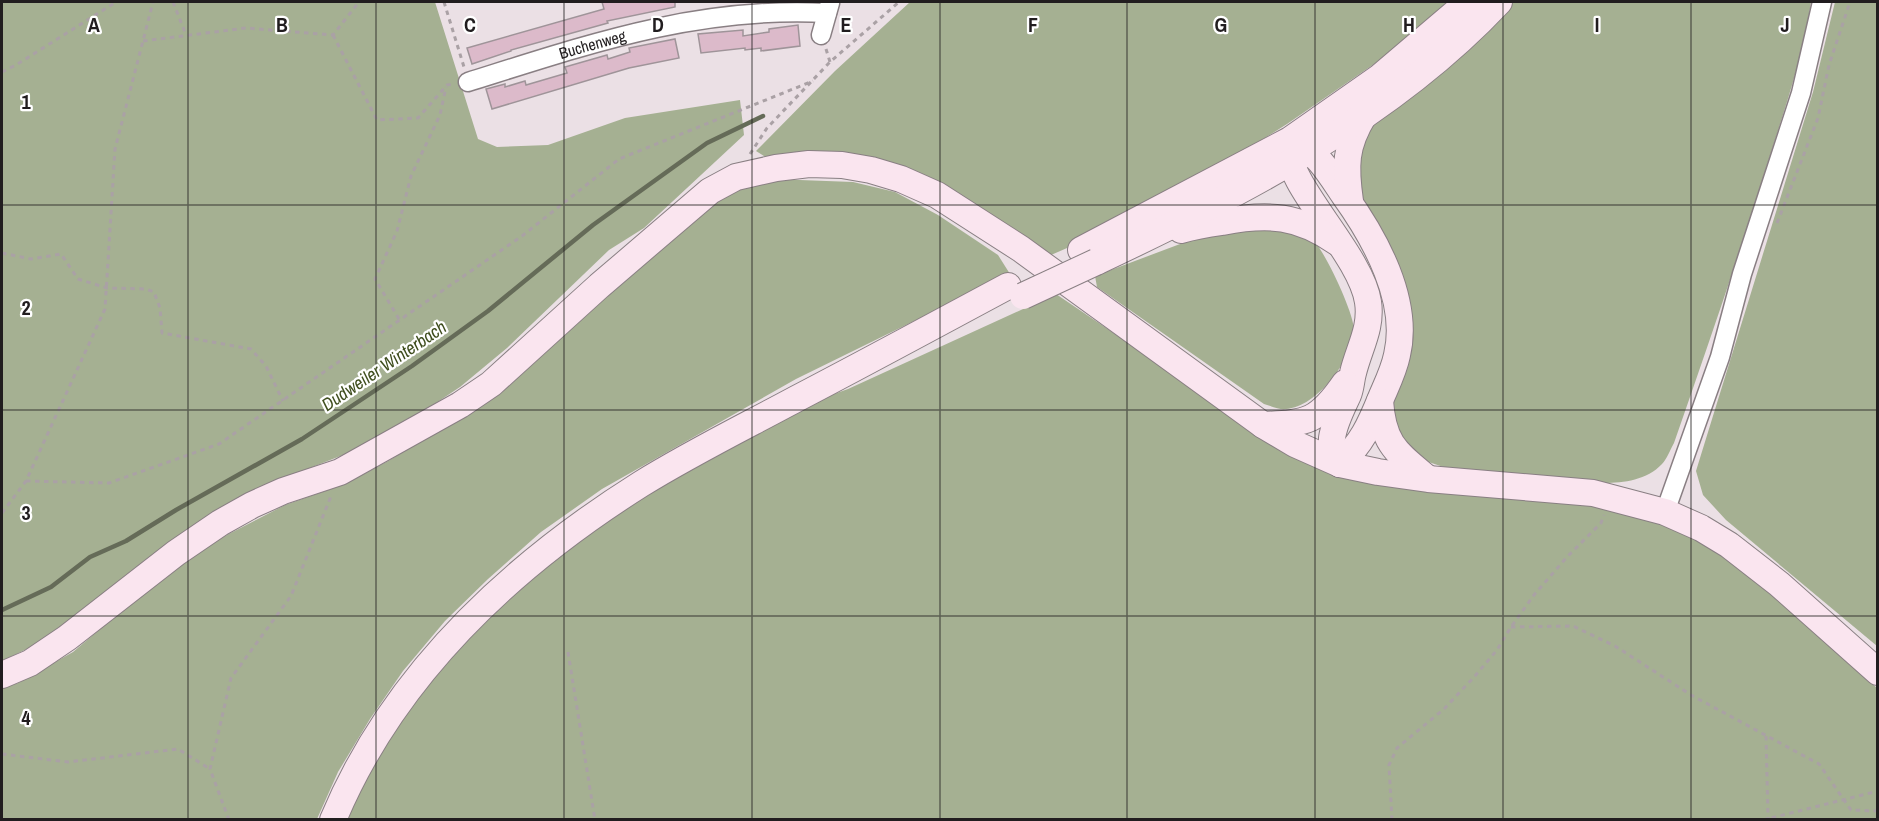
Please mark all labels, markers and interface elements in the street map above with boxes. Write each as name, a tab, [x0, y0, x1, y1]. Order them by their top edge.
text: A	[88, 11, 100, 38]
text: B	[276, 11, 288, 38]
text: C	[464, 11, 476, 38]
text: D	[652, 11, 664, 38]
text: E	[841, 11, 852, 38]
text: F	[1028, 11, 1038, 38]
text: G	[1215, 11, 1227, 38]
text: H	[1403, 11, 1415, 38]
text: I	[1595, 11, 1599, 38]
text: J	[1780, 11, 1790, 38]
street label: Buchenweg	[556, 24, 629, 64]
text: 1	[21, 88, 31, 115]
text: 2	[21, 294, 31, 321]
water label: Dudweiler Winterbach	[316, 314, 451, 417]
text: 3	[21, 499, 31, 526]
text: 4	[21, 704, 31, 731]

